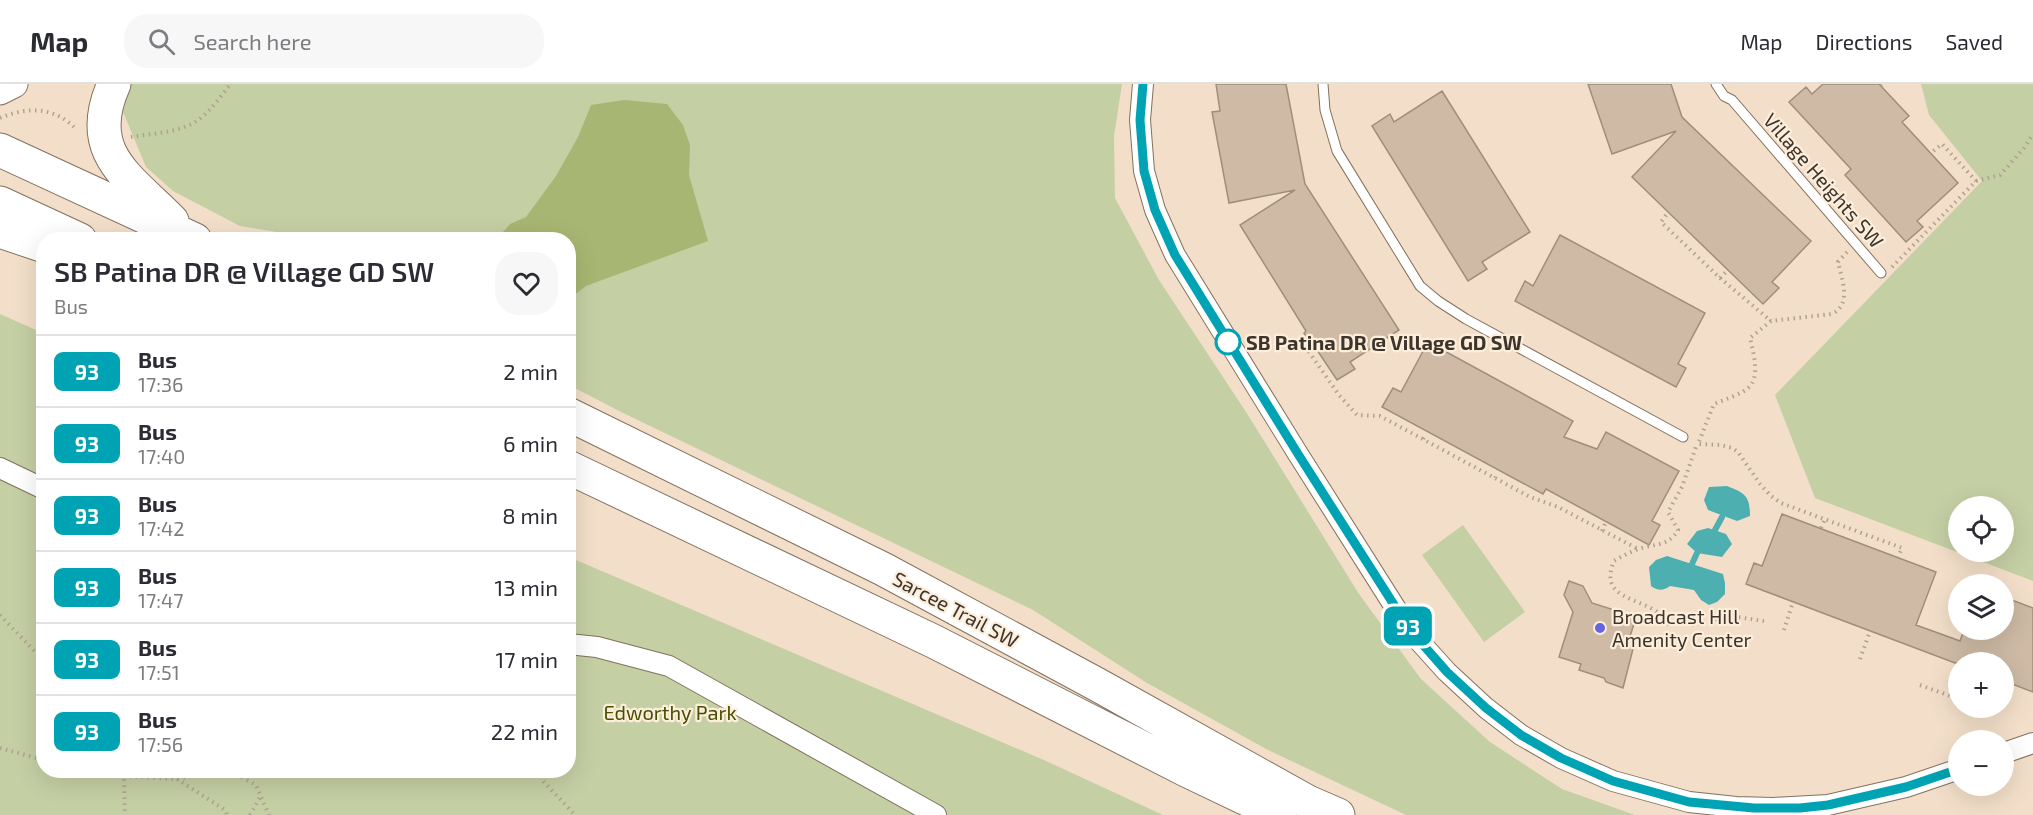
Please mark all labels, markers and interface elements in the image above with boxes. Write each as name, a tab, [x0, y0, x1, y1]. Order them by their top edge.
search box	[124, 14, 544, 68]
text: Map	[30, 24, 88, 58]
icon: search	[145, 25, 178, 58]
text: Search here	[193, 28, 312, 54]
text: Map	[1740, 29, 1783, 54]
text: Directions	[1816, 29, 1912, 54]
text: Saved	[1945, 29, 2003, 54]
street label: Village Heights SW	[1759, 108, 1889, 252]
button: heart	[495, 252, 558, 315]
text: SB Patina DR @ Village GD SW	[54, 254, 434, 288]
text: Bus	[54, 294, 88, 318]
marker: SB Patina DR @ Village GD SW	[1215, 329, 1241, 355]
place label: SB Patina DR @ Village GD SW	[1246, 330, 1522, 354]
text: Bus	[138, 346, 177, 372]
text: 2 min	[503, 358, 558, 384]
text: 93	[75, 359, 99, 384]
text: 17:36	[138, 372, 183, 396]
text: Bus	[138, 418, 177, 444]
text: 6 min	[503, 430, 558, 456]
text: 93	[75, 431, 99, 456]
text: 17:40	[138, 444, 185, 468]
text: Bus	[138, 490, 177, 516]
map controls	[1948, 496, 2014, 796]
button: locate	[1948, 496, 2014, 562]
text: 8 min	[502, 502, 558, 528]
text: 93	[75, 503, 99, 528]
text: 17:42	[138, 516, 184, 540]
text: Bus	[138, 562, 177, 588]
street label: Sarcee Trail SW	[889, 566, 1023, 652]
text: 13 min	[495, 574, 558, 600]
button: layers	[1948, 574, 2014, 640]
text: 93	[75, 575, 99, 600]
text: 17:47	[138, 588, 183, 612]
place label: Broadcast Hill Amenity Center	[1612, 604, 1752, 651]
line badge: 93	[1381, 606, 1435, 646]
text: 93	[1396, 614, 1420, 639]
marker: Broadcast Hill Amenity Center	[1593, 621, 1607, 635]
text: Bus	[138, 634, 177, 660]
text: 17 min	[496, 646, 558, 672]
text: 93	[75, 647, 99, 672]
button: +	[1948, 652, 2014, 718]
text: 17:51	[138, 660, 180, 684]
park label: Edworthy Park	[603, 700, 737, 724]
text: Bus	[138, 706, 177, 732]
text: 22 min	[491, 718, 558, 744]
text: 93	[75, 719, 99, 744]
button: −	[1948, 730, 2014, 796]
text: 17:56	[138, 732, 183, 756]

